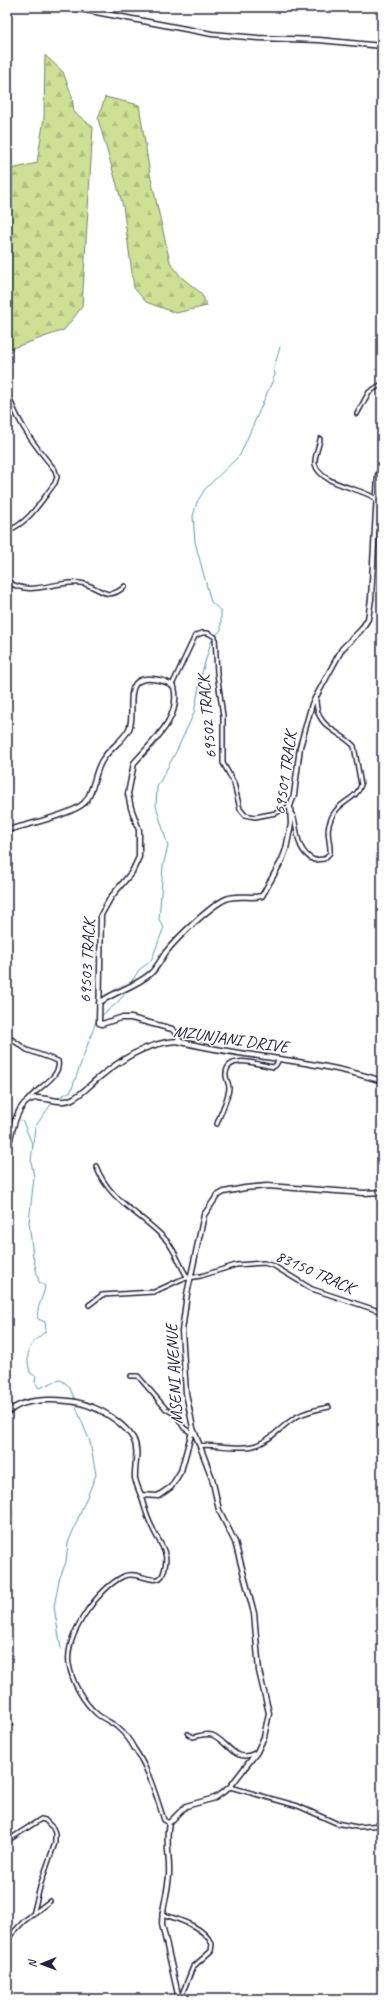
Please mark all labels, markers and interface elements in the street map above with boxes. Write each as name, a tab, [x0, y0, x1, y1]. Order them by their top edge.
street label: 69502 TRACK	[193, 671, 221, 760]
street label: 69501 TRACK	[269, 727, 302, 816]
street label: 69503 TRACK	[74, 915, 100, 1003]
street label: MZUNJANI DRIVE	[172, 1021, 292, 1058]
street label: 83150 TRACK	[272, 1245, 361, 1300]
street label: MSENI AVENUE	[161, 1320, 187, 1425]
north arrow	[22, 1944, 62, 1984]
text: N	[25, 1958, 39, 1968]

